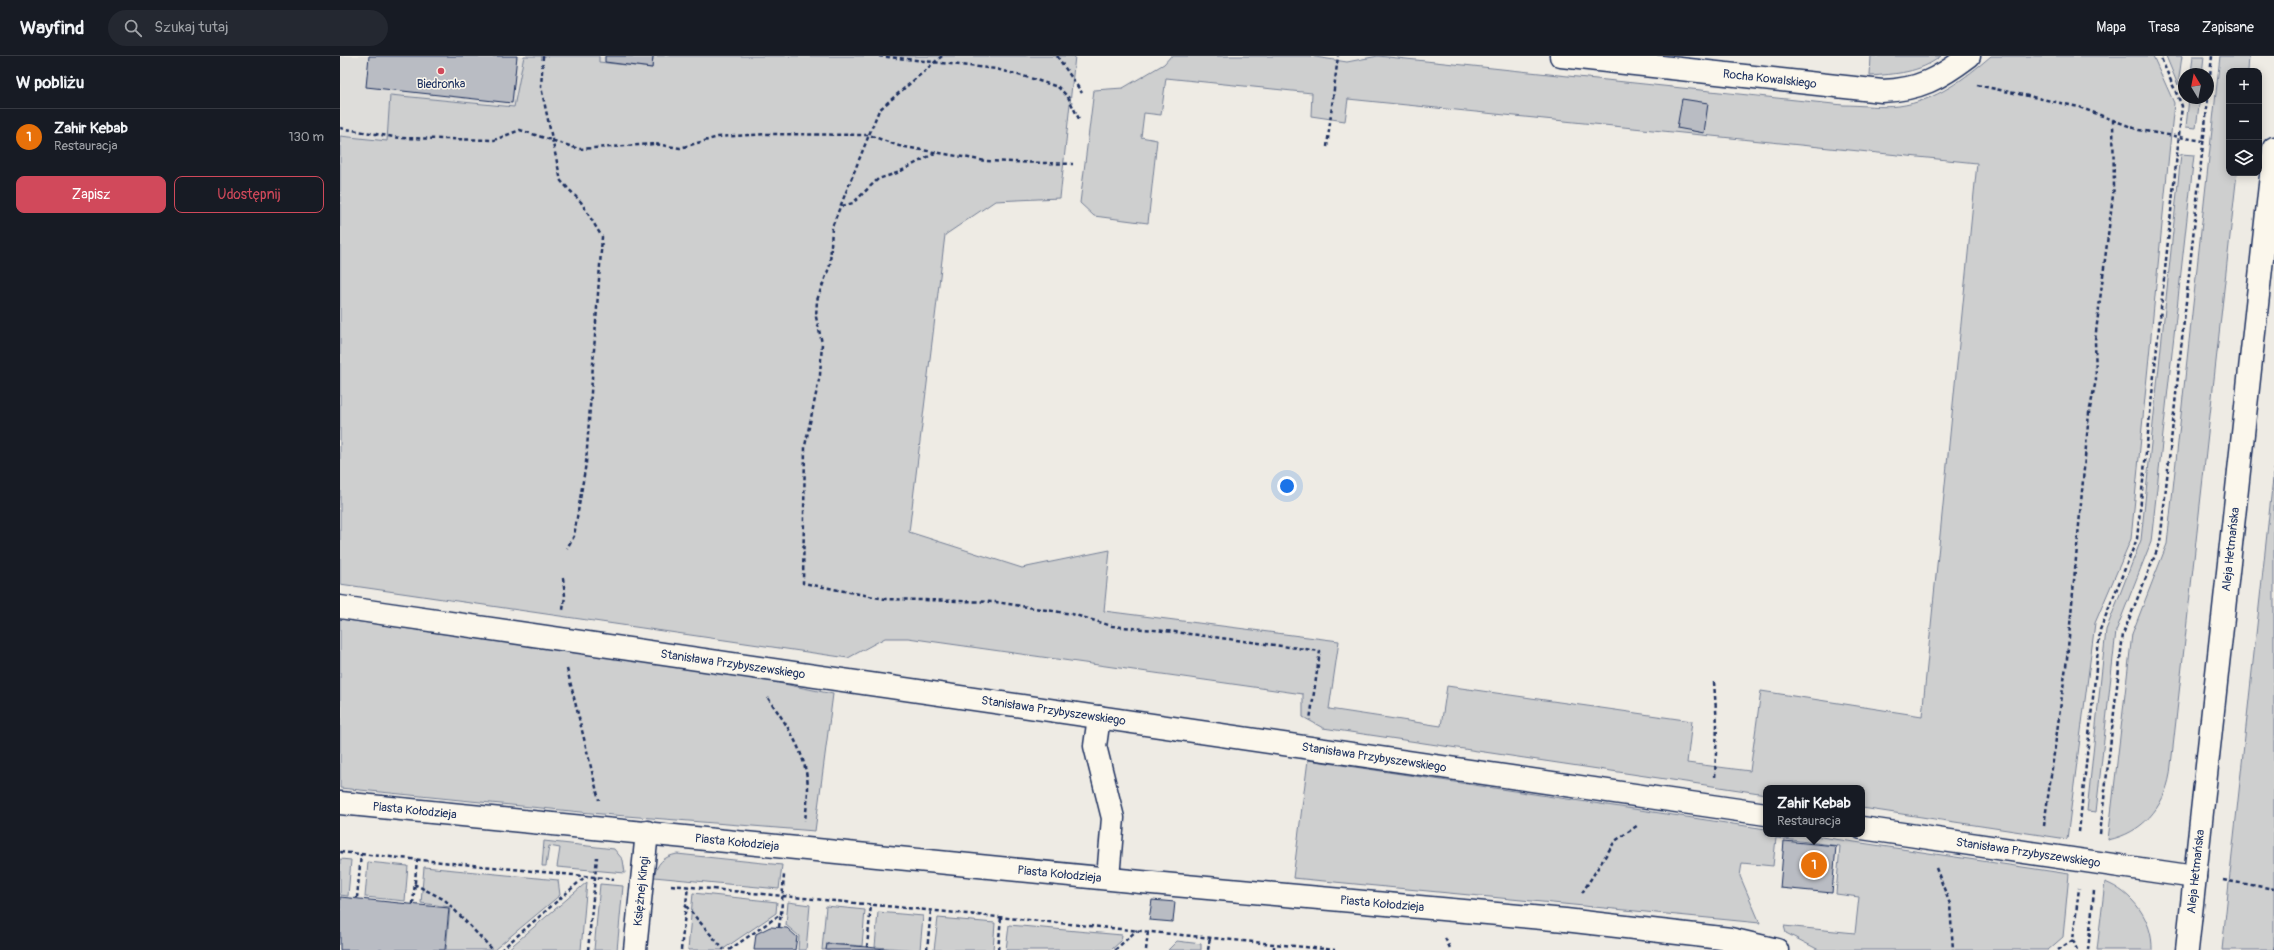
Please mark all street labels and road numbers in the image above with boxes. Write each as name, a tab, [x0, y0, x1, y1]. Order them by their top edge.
street label: Rocha Kowalskiego	[1722, 67, 1818, 92]
street label: Aleja Hetmańska	[2219, 506, 2243, 592]
street label: Stanisława Przybyszewskiego	[659, 647, 807, 683]
street label: Stanisława Przybyszewskiego	[980, 693, 1127, 729]
street label: Stanisława Przybyszewskiego	[1301, 740, 1448, 776]
street label: Piasta Kołodzieja	[372, 799, 458, 823]
street label: Aleja Hetmańska	[2184, 828, 2208, 914]
street label: Piasta Kołodzieja	[694, 831, 780, 854]
street label: Stanisława Przybyszewskiego	[1955, 835, 2102, 871]
street label: Księżnej Kingi	[630, 856, 652, 927]
street label: Piasta Kołodzieja	[1017, 863, 1103, 886]
street label: Piasta Kołodzieja	[1339, 893, 1425, 915]

